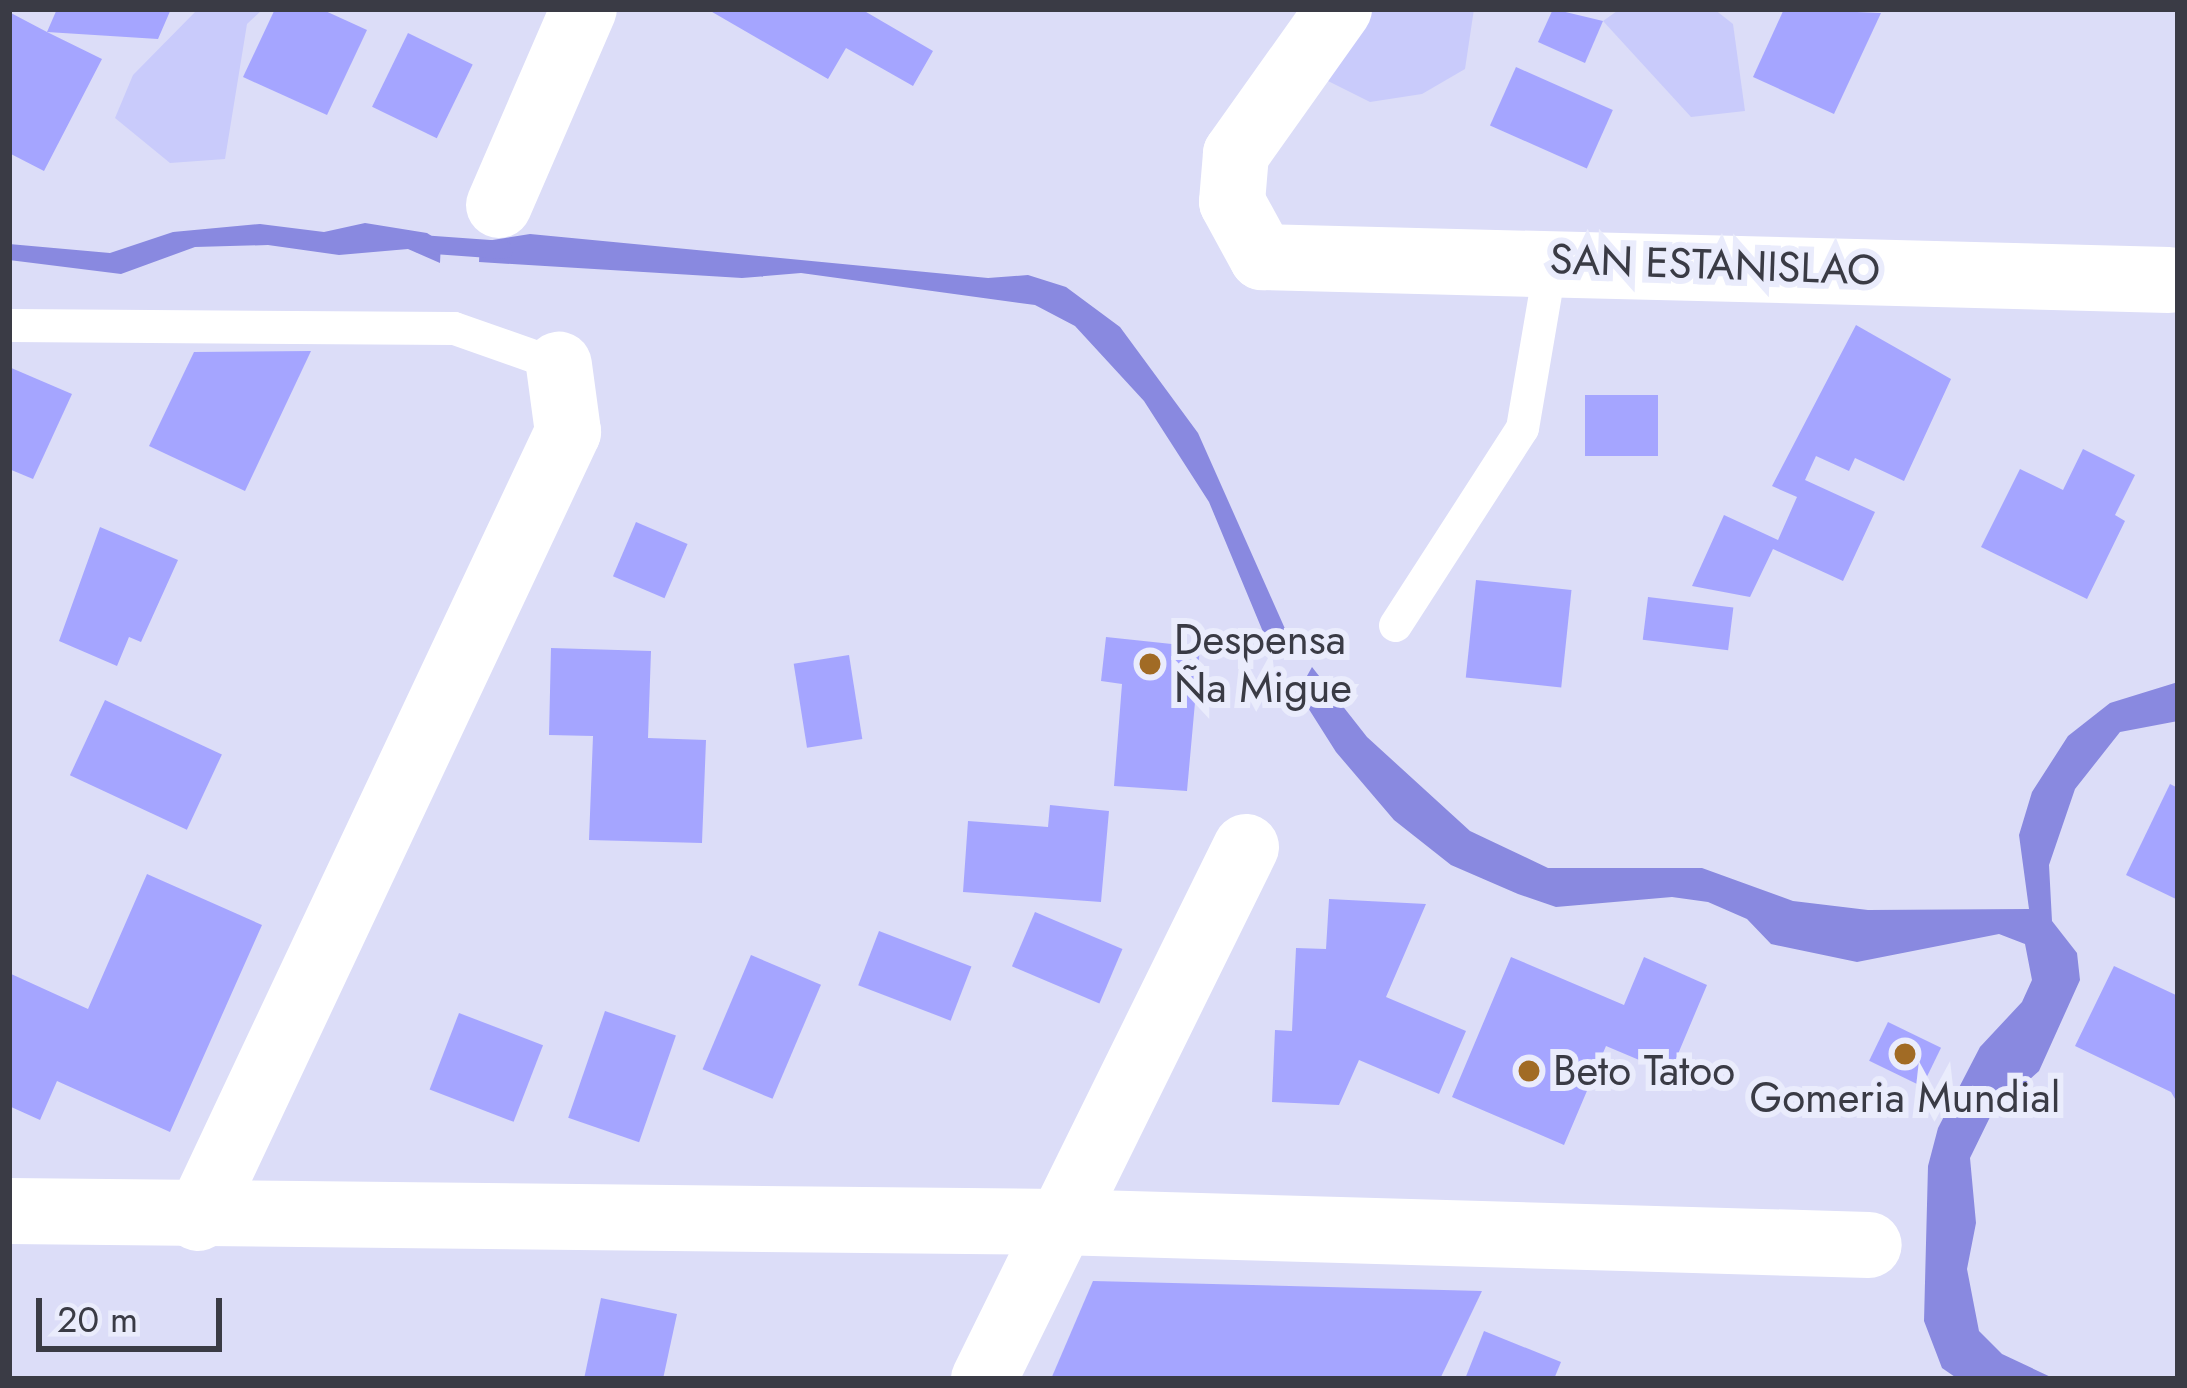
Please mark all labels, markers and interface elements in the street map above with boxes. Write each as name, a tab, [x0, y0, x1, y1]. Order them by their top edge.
street label: SAN ESTANISLAO	[1549, 234, 1881, 296]
place label: Despensa Ña Migue	[1174, 615, 1352, 714]
marker: Despensa Ña Migue	[1137, 651, 1163, 677]
marker: Gomeria Mundial	[1892, 1041, 1918, 1067]
place label: Beto Tatoo	[1553, 1046, 1735, 1096]
marker: Beto Tatoo	[1516, 1058, 1542, 1084]
place label: Gomeria Mundial	[1750, 1073, 2060, 1123]
scale bar	[42, 1274, 228, 1348]
text: 20 m	[57, 1293, 138, 1345]

